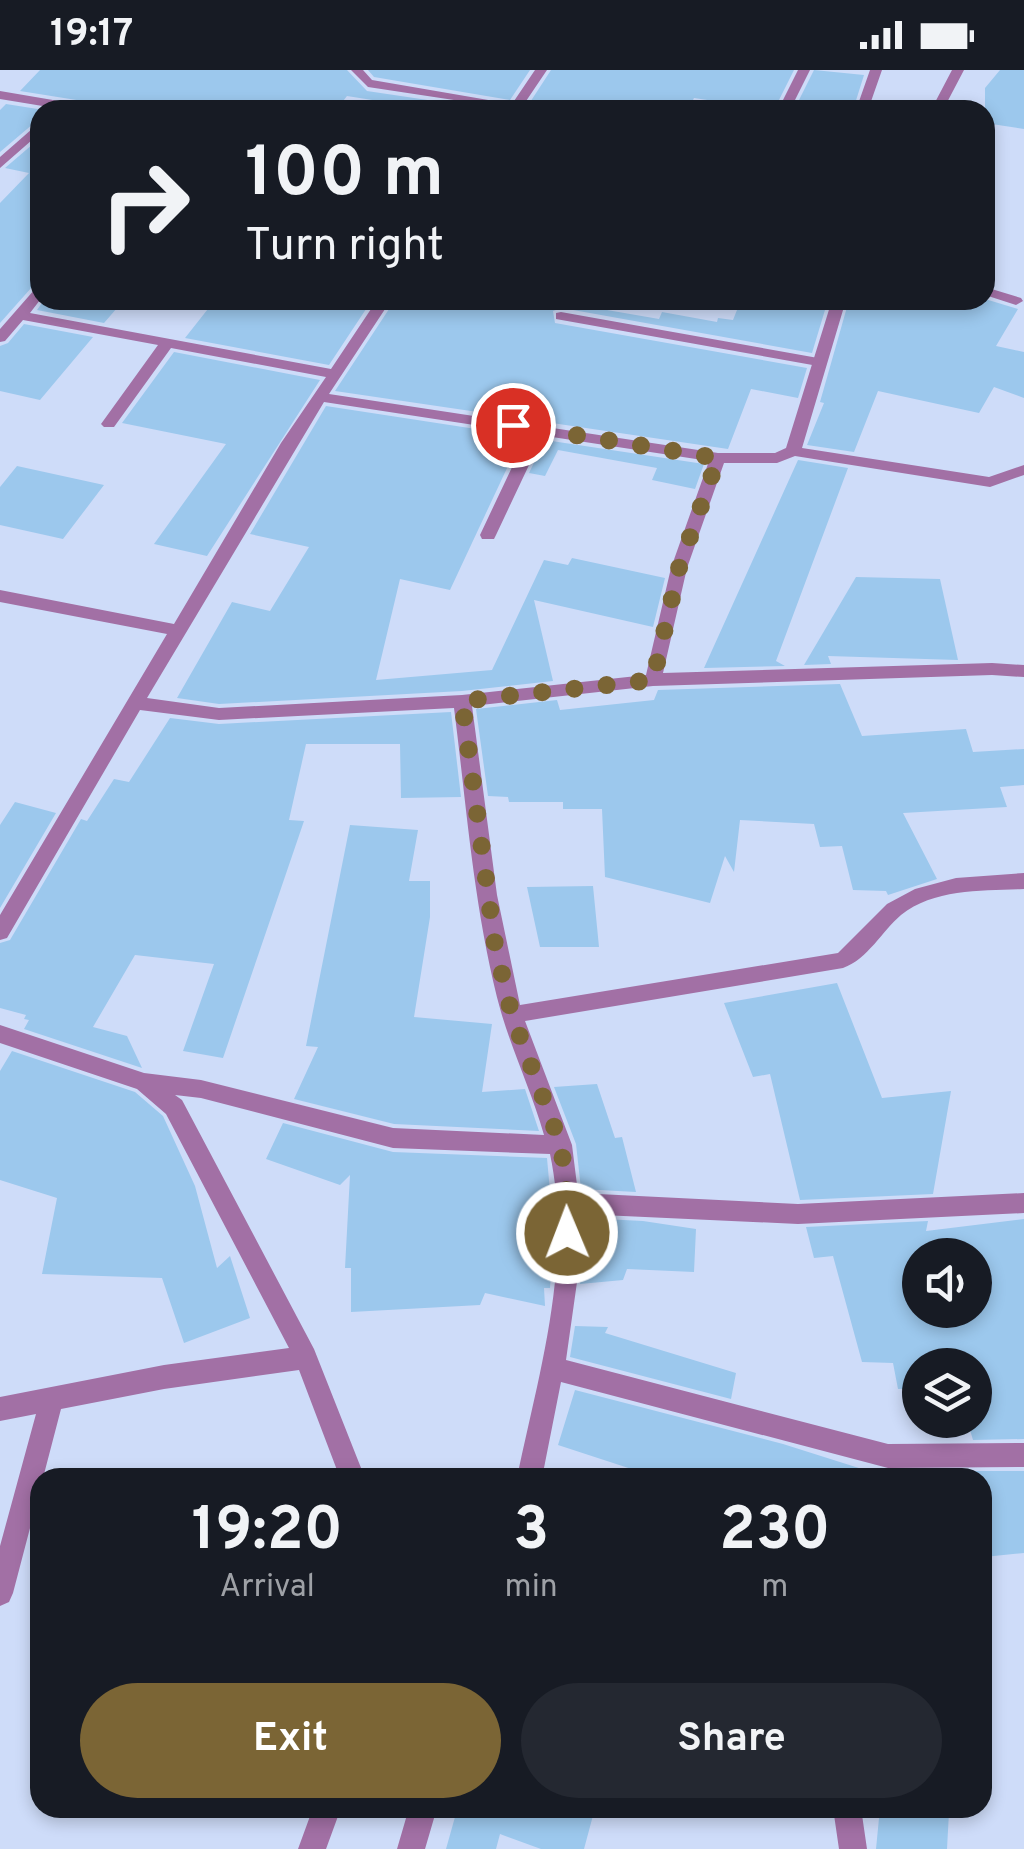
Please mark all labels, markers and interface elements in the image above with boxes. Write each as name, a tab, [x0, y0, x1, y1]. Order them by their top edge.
text: 19:17	[50, 11, 133, 60]
text: 100 m	[245, 132, 444, 221]
icon: right	[80, 140, 210, 270]
text: Turn right	[245, 219, 444, 276]
pin	[471, 383, 556, 468]
icon: arrive	[486, 398, 541, 453]
position arrow	[515, 1181, 619, 1285]
map controls	[902, 1238, 992, 1438]
button: sound	[902, 1238, 992, 1328]
button: layers	[902, 1348, 992, 1438]
text: 19:20	[191, 1495, 343, 1571]
text: 3	[513, 1495, 549, 1571]
text: 230	[719, 1495, 830, 1571]
text: Arrival	[220, 1568, 315, 1608]
text: min	[505, 1568, 558, 1608]
text: m	[761, 1568, 788, 1608]
button: Exit	[80, 1683, 501, 1798]
button: Share	[521, 1683, 942, 1798]

